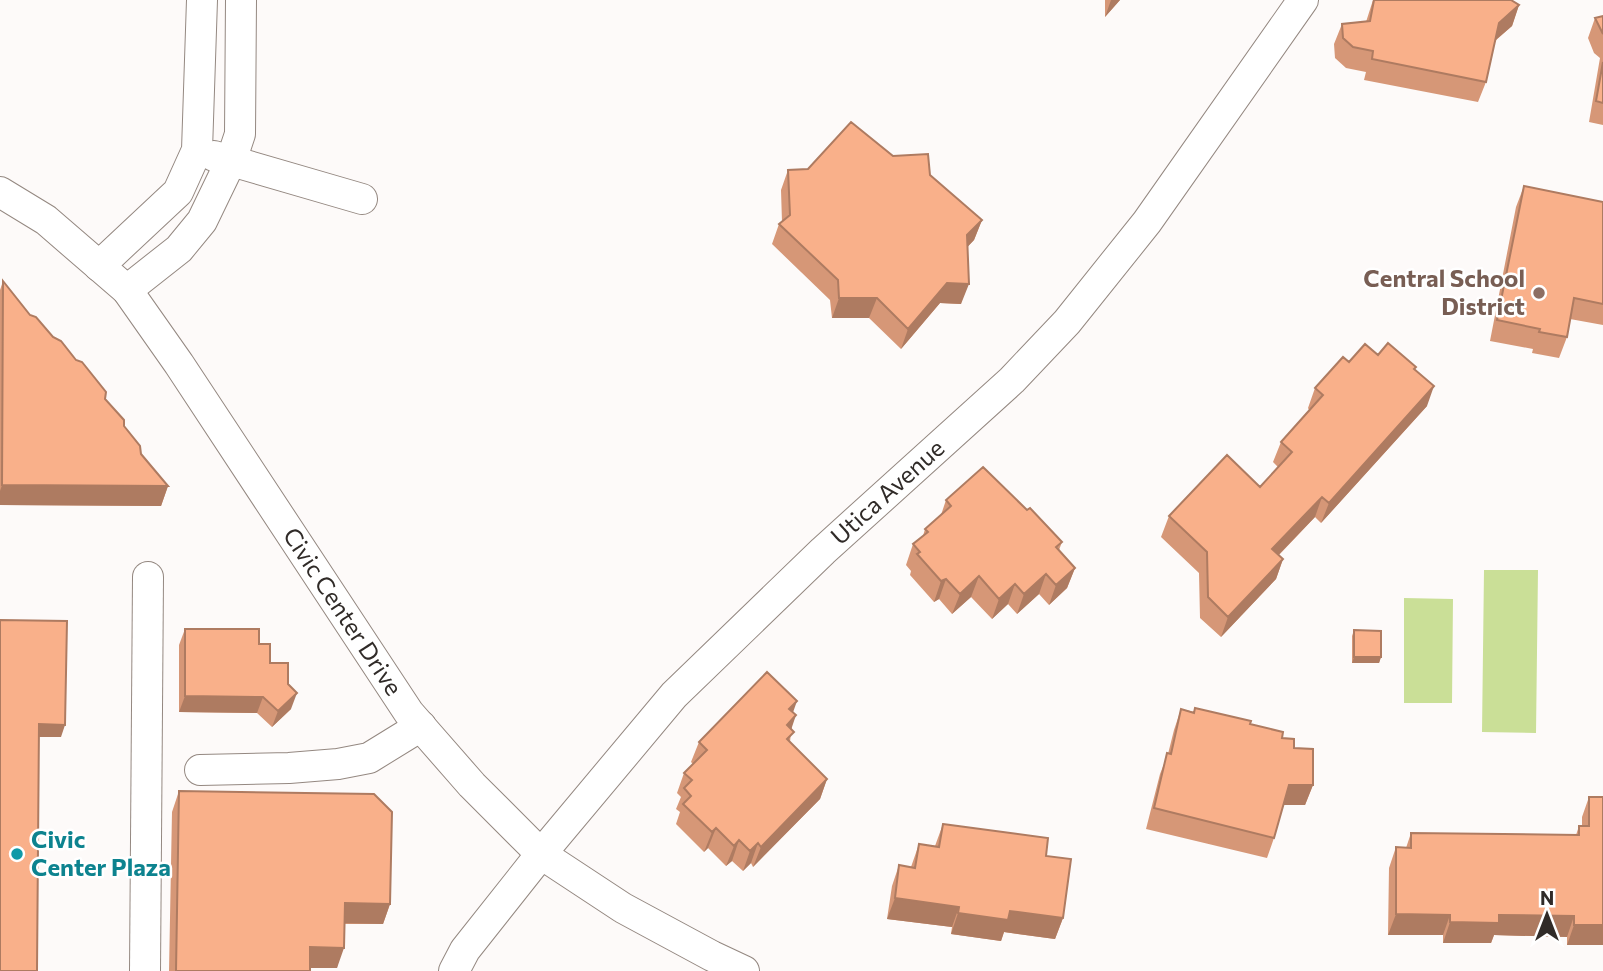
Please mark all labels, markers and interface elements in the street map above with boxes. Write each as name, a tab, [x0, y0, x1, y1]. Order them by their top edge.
place label: Central School District	[1363, 263, 1525, 320]
marker: Central School District	[1531, 285, 1547, 301]
street label: Utica Avenue	[824, 433, 949, 550]
street label: Civic Center Drive	[278, 521, 409, 700]
place label: Civic Center Plaza	[31, 824, 171, 881]
marker: Civic Center Plaza	[9, 846, 25, 862]
north arrow	[1512, 880, 1582, 950]
text: N	[1540, 886, 1554, 909]

